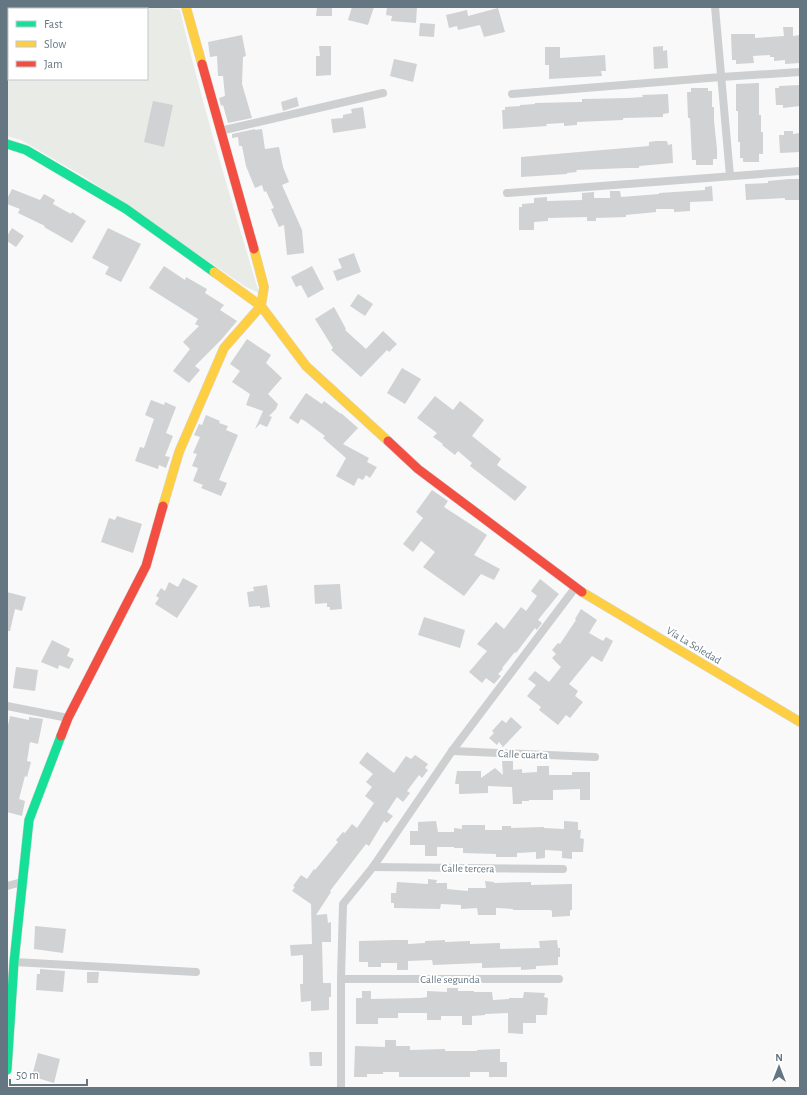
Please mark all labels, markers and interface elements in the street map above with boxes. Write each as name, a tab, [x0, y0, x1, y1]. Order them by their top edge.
legend	[8, 8, 148, 80]
text: Fast	[44, 18, 63, 30]
text: Slow	[44, 38, 66, 50]
text: Jam	[44, 58, 63, 70]
street label: Vía La Soledad	[664, 625, 723, 666]
street label: Calle cuarta	[498, 748, 548, 761]
street label: Calle tercera	[441, 863, 495, 874]
street label: Calle segunda	[420, 974, 480, 985]
north arrow	[759, 1047, 799, 1087]
text: N	[775, 1052, 783, 1063]
scale bar	[10, 1061, 87, 1087]
text: 50 m	[16, 1069, 39, 1081]

